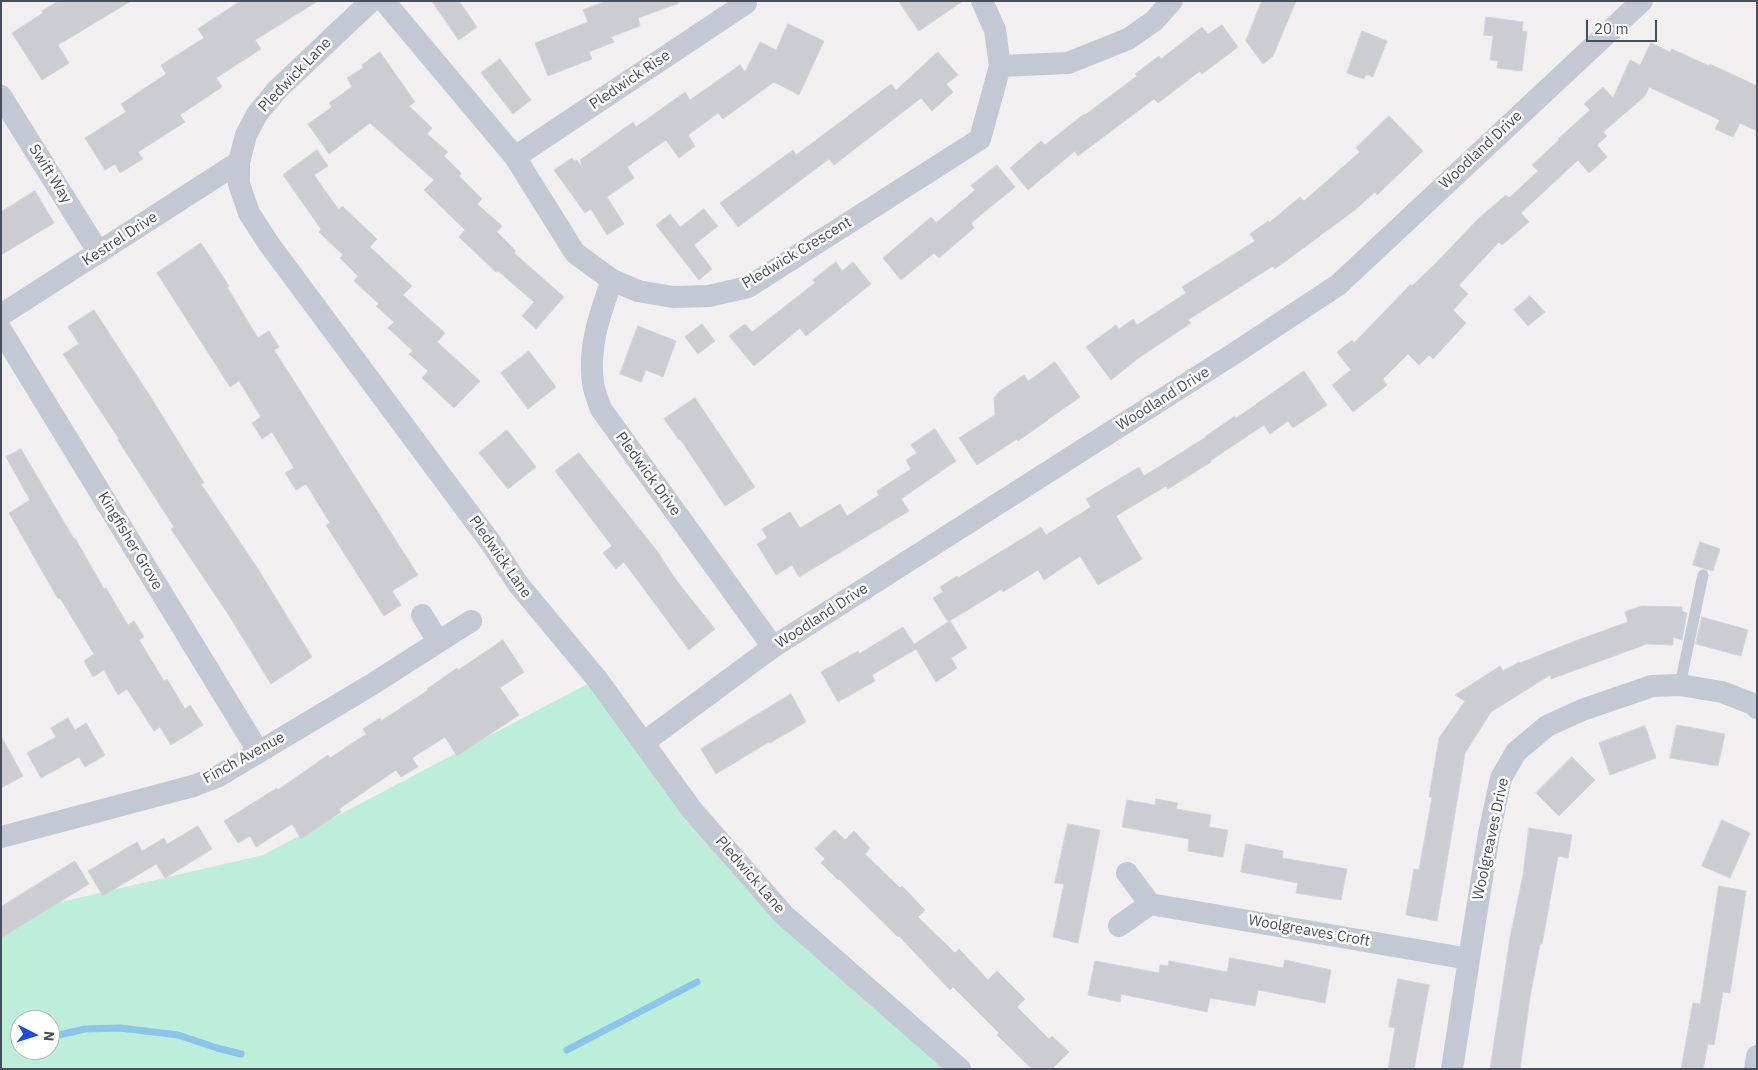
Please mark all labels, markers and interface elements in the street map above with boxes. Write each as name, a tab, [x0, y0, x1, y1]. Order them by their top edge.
scale bar	[1588, 10, 1659, 42]
text: 20 m	[1594, 19, 1629, 38]
street label: Pledwick Lane	[255, 34, 335, 116]
street label: Pledwick Rise	[586, 46, 674, 114]
street label: Woodland Drive	[1436, 107, 1526, 193]
street label: Swift Way	[25, 141, 75, 207]
street label: Kestrel Drive	[79, 208, 161, 270]
street label: Pledwick Crescent	[739, 213, 855, 293]
street label: Woodland Drive	[1113, 363, 1213, 435]
street label: Pledwick Drive	[612, 429, 684, 519]
street label: Kingfisher Grove	[94, 489, 166, 593]
street label: Pledwick Lane	[465, 512, 535, 602]
street label: Woodland Drive	[773, 580, 871, 652]
street label: Finch Avenue	[200, 728, 288, 788]
street label: Woolgreaves Drive	[1469, 776, 1513, 902]
street label: Pledwick Lane	[712, 833, 788, 917]
street label: Woolgreaves Croft	[1247, 911, 1371, 951]
north arrow	[10, 1010, 60, 1060]
text: N	[40, 1030, 58, 1042]

